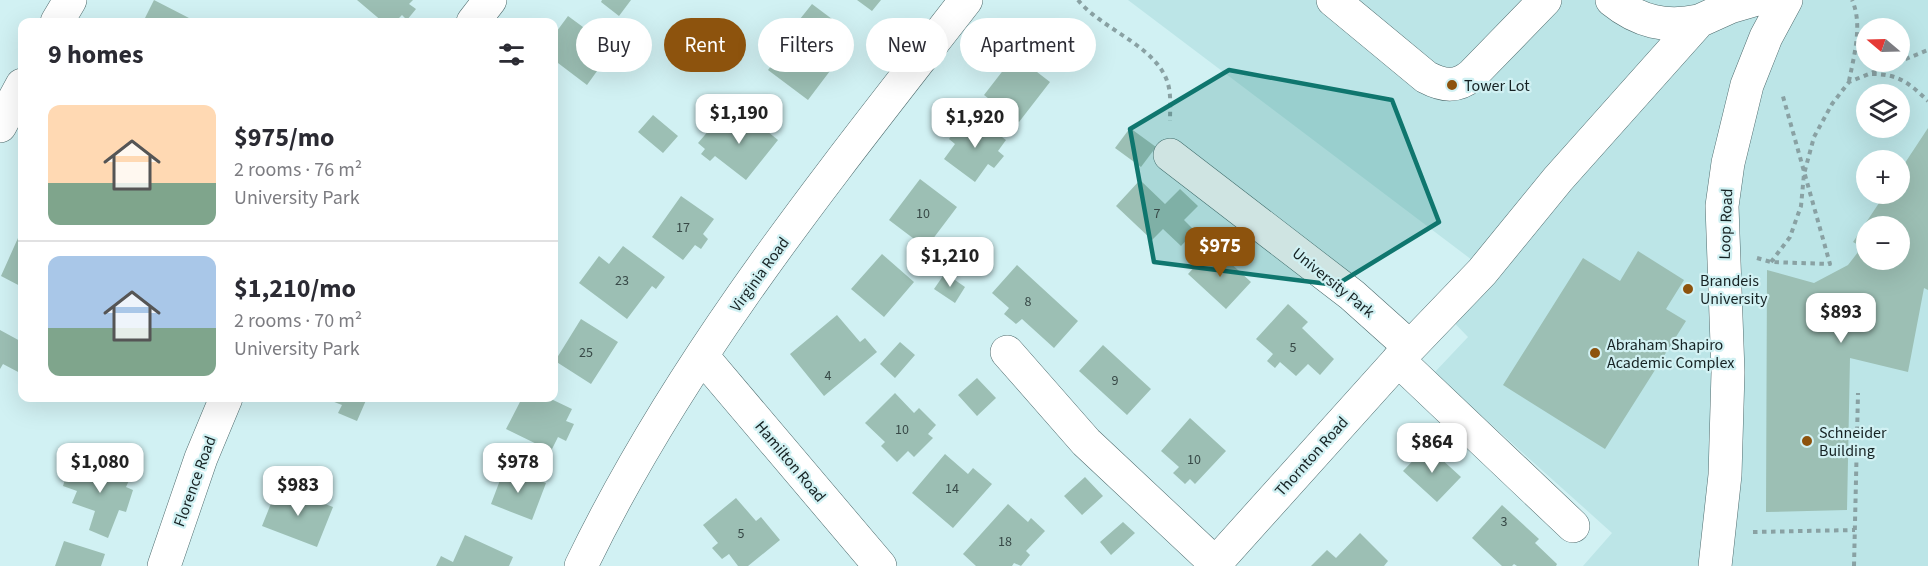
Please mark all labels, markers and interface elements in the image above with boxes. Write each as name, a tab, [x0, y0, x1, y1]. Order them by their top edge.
chip: Buy	[576, 18, 652, 72]
chip: Rent	[664, 18, 746, 72]
chip: Filters	[758, 18, 854, 72]
chip: New	[866, 18, 948, 72]
chip: Apartment	[960, 18, 1096, 72]
north arrow	[1856, 18, 1910, 72]
map controls	[1856, 18, 1910, 270]
text: 9 homes	[48, 36, 143, 73]
icon: filters	[495, 38, 528, 71]
place label: Tower Lot	[1464, 75, 1530, 97]
marker: Tower Lot	[1445, 78, 1459, 92]
button: layers	[1856, 84, 1910, 138]
pin: $1,190	[690, 94, 788, 145]
pin: $1,920	[926, 98, 1024, 149]
text: $1,190	[710, 99, 768, 127]
text: $1,920	[946, 103, 1004, 131]
text: $975/mo	[234, 119, 334, 156]
icon: home	[96, 129, 168, 201]
button: +	[1856, 150, 1910, 204]
text: 2 rooms · 76 m²	[234, 156, 362, 184]
text: University Park	[234, 184, 360, 212]
street label: Loop Road	[1714, 188, 1738, 260]
house number: 10	[916, 204, 930, 224]
house number: 7	[1154, 204, 1161, 224]
button: −	[1856, 216, 1910, 270]
house number: 17	[676, 218, 690, 238]
pin: $975	[1184, 227, 1256, 278]
text: $975	[1199, 232, 1241, 260]
street label: Virginia Road	[725, 233, 795, 317]
pin: $1,210	[901, 237, 999, 288]
text: $1,210	[921, 242, 979, 270]
street label: University Park	[1287, 243, 1379, 323]
text: $1,210/mo	[234, 270, 356, 307]
place label: Brandeis University	[1700, 270, 1768, 310]
house number: 23	[615, 271, 629, 291]
icon: home	[96, 280, 168, 352]
marker: Brandeis University	[1681, 282, 1695, 296]
house number: 8	[1025, 292, 1032, 312]
pin: $893	[1805, 293, 1877, 344]
text: $893	[1820, 298, 1862, 326]
text: 2 rooms · 70 m²	[234, 307, 362, 335]
place label: Abraham Shapiro Academic Complex	[1607, 334, 1734, 374]
text: University Park	[234, 335, 360, 363]
house number: 5	[1290, 338, 1297, 358]
house number: 25	[579, 343, 593, 363]
marker: Abraham Shapiro Academic Complex	[1588, 346, 1602, 360]
house number: 4	[825, 366, 832, 386]
house number: 9	[1112, 371, 1119, 391]
street label: Thornton Road	[1270, 412, 1354, 501]
street label: Hamilton Road	[750, 416, 831, 507]
house number: 10	[895, 420, 909, 440]
place label: Schneider Building	[1819, 422, 1887, 462]
pin: $864	[1396, 423, 1468, 474]
text: $864	[1411, 428, 1453, 456]
street label: Florence Road	[168, 433, 222, 530]
marker: Schneider Building	[1800, 434, 1814, 448]
pin: $1,080	[51, 443, 149, 494]
pin: $978	[482, 443, 554, 494]
text: $1,080	[71, 448, 129, 476]
text: $978	[497, 448, 539, 476]
house number: 10	[1187, 450, 1201, 470]
pin: $983	[262, 466, 334, 517]
text: $983	[277, 471, 319, 499]
house number: 14	[945, 479, 959, 499]
house number: 3	[1501, 512, 1508, 532]
house number: 5	[738, 524, 745, 544]
house number: 18	[998, 532, 1012, 552]

